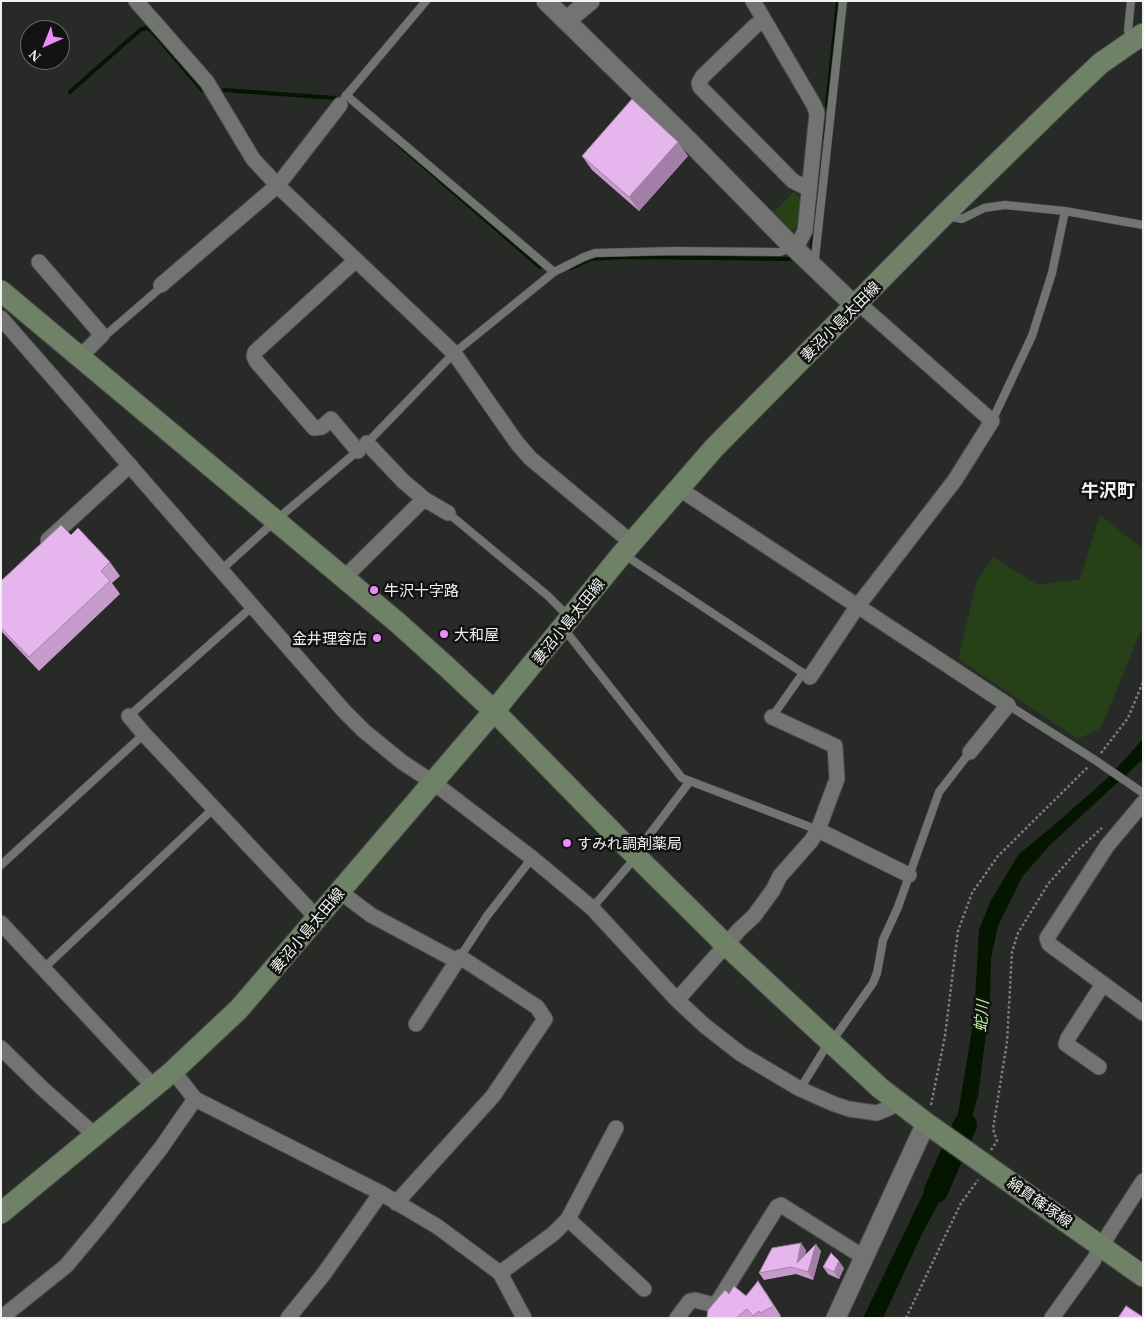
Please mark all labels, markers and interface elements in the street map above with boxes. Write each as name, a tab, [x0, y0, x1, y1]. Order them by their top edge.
north arrow	[20, 20, 70, 70]
text: N	[26, 47, 44, 64]
street label: 妻沼小島太田線	[797, 278, 883, 364]
district label: 牛沢町	[1081, 479, 1135, 501]
street label: 妻沼小島太田線	[528, 575, 608, 667]
place label: 牛沢十字路	[384, 581, 459, 599]
marker: 牛沢十字路	[368, 584, 380, 596]
place label: 大和屋	[454, 625, 499, 643]
marker: 大和屋	[438, 628, 450, 640]
place label: 金井理容店	[292, 629, 367, 647]
marker: 金井理容店	[371, 632, 383, 644]
place label: すみれ調剤薬局	[577, 834, 682, 852]
marker: すみれ調剤薬局	[561, 837, 573, 849]
street label: 妻沼小島太田線	[266, 884, 348, 976]
water label: 蛇川	[970, 999, 992, 1033]
street label: 綿貫篠塚線	[1004, 1173, 1076, 1231]

